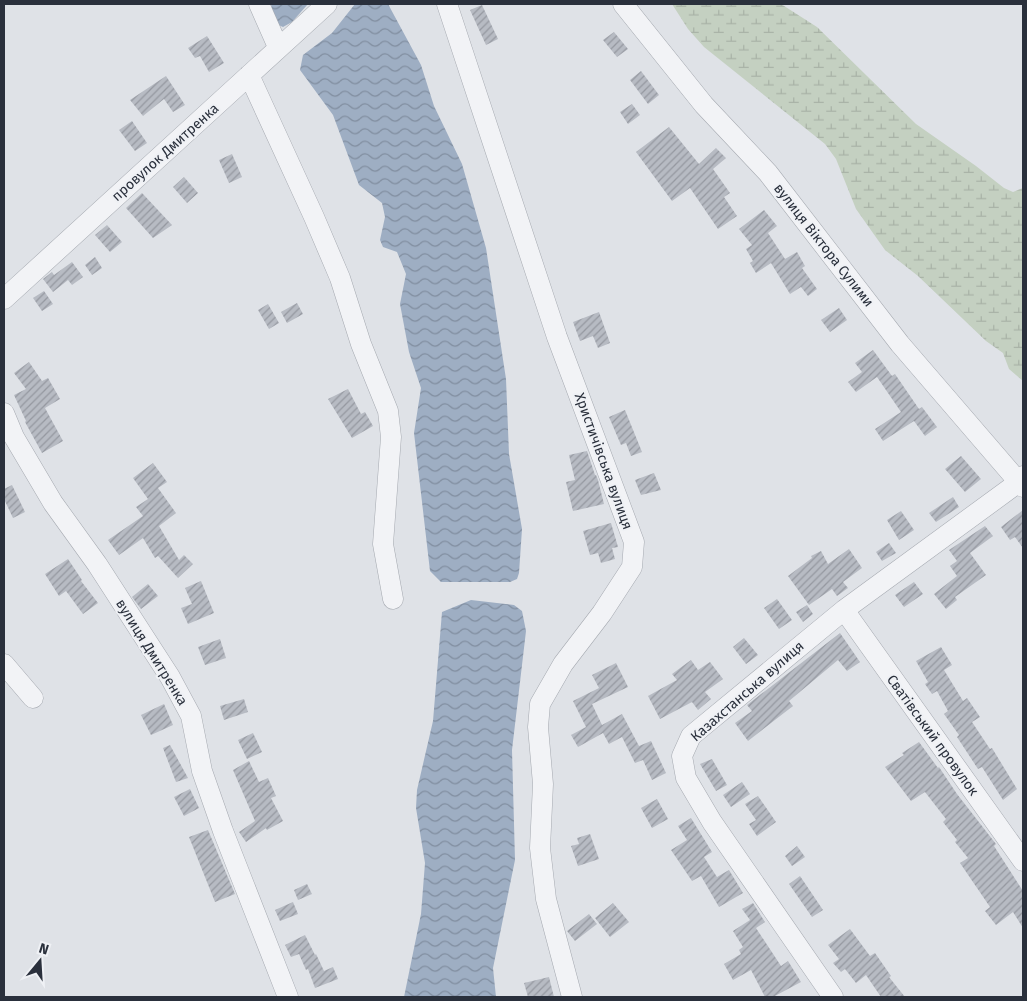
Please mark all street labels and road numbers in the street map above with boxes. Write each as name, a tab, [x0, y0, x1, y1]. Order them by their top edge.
street label: провулок Дмитренка	[108, 100, 222, 205]
street label: вулиця Віктора Сулими	[770, 180, 877, 310]
street label: Христичівська вулиця	[571, 390, 636, 532]
street label: вулиця Дмитренка	[112, 596, 191, 709]
street label: Казахстанська вулиця	[687, 638, 807, 745]
street label: Сватівський провулок	[883, 672, 983, 800]

